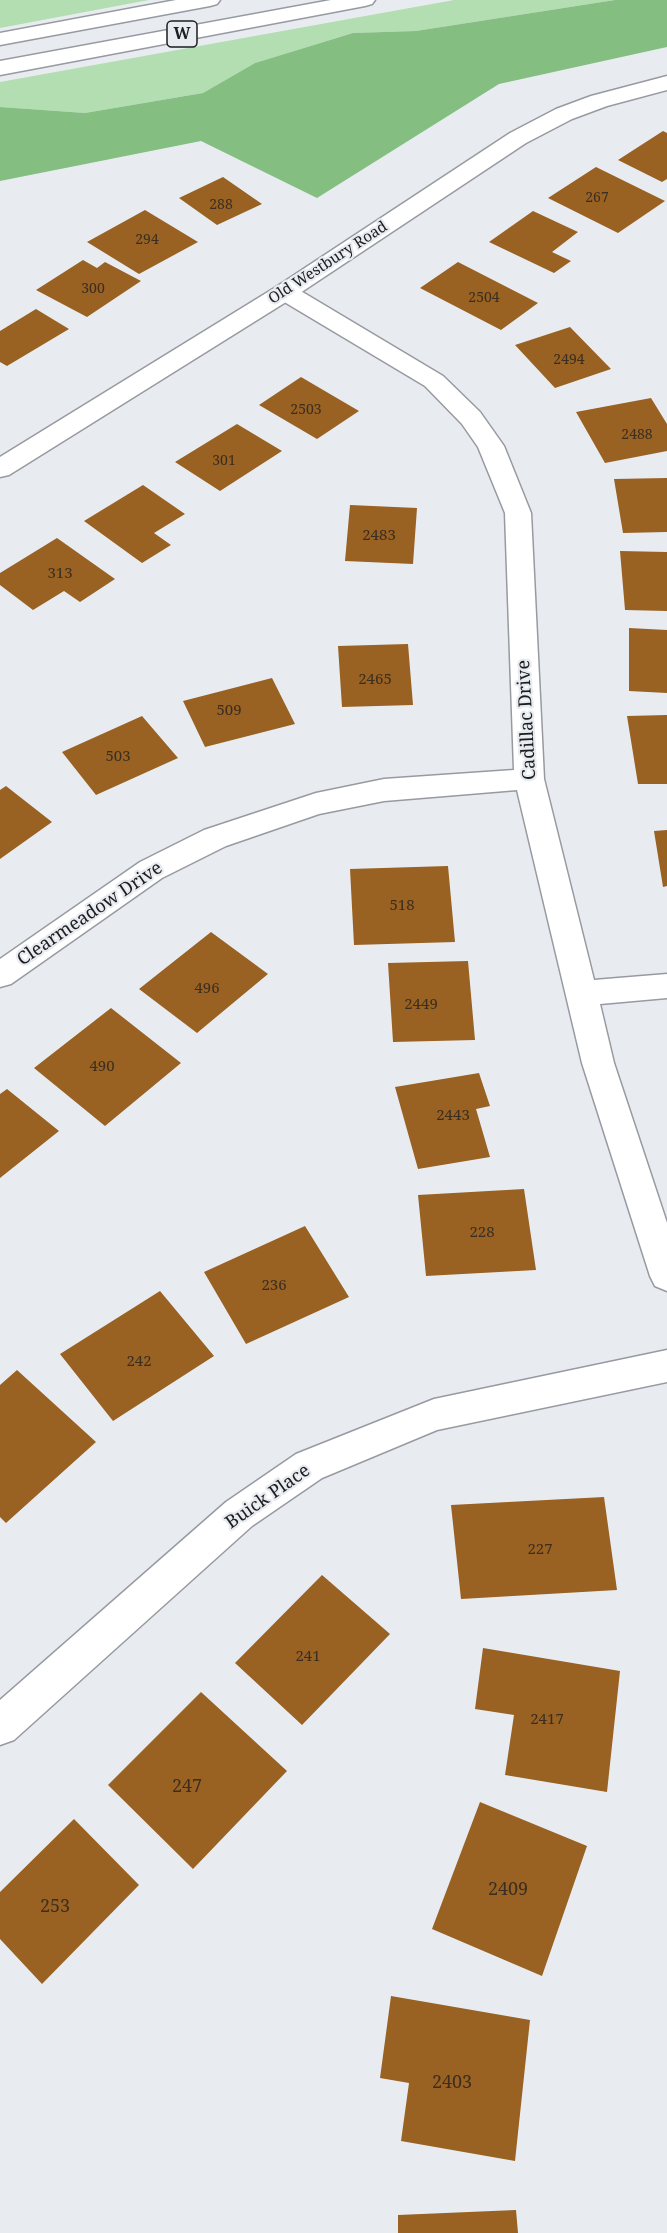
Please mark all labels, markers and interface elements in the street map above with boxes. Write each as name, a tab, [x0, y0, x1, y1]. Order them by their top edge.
road number: W	[167, 21, 197, 47]
house number: 267	[585, 190, 609, 206]
house number: 288	[209, 197, 233, 213]
street label: Old Westbury Road	[265, 218, 391, 308]
house number: 294	[135, 232, 159, 248]
house number: 300	[81, 281, 105, 297]
house number: 2504	[468, 290, 500, 306]
house number: 2494	[553, 352, 585, 368]
house number: 2503	[290, 402, 322, 418]
house number: 2488	[621, 427, 653, 443]
house number: 301	[212, 453, 236, 469]
house number: 2483	[362, 527, 396, 545]
house number: 313	[47, 565, 73, 583]
street label: Cadillac Drive	[513, 659, 541, 781]
house number: 2465	[358, 671, 392, 689]
house number: 509	[216, 702, 242, 720]
house number: 503	[105, 748, 131, 766]
street label: Clearmeadow Drive	[13, 857, 167, 971]
house number: 518	[389, 897, 415, 915]
house number: 496	[194, 980, 220, 998]
house number: 2449	[404, 996, 438, 1014]
house number: 490	[89, 1058, 115, 1076]
house number: 2443	[436, 1107, 470, 1125]
house number: 228	[469, 1224, 495, 1242]
house number: 236	[261, 1277, 287, 1295]
house number: 242	[126, 1353, 152, 1371]
street label: Buick Place	[222, 1460, 314, 1534]
house number: 227	[527, 1541, 553, 1559]
house number: 241	[295, 1648, 321, 1666]
house number: 2417	[530, 1711, 564, 1729]
house number: 247	[172, 1776, 202, 1798]
house number: 2409	[488, 1879, 528, 1901]
house number: 253	[40, 1896, 70, 1918]
house number: 2403	[432, 2072, 472, 2094]

